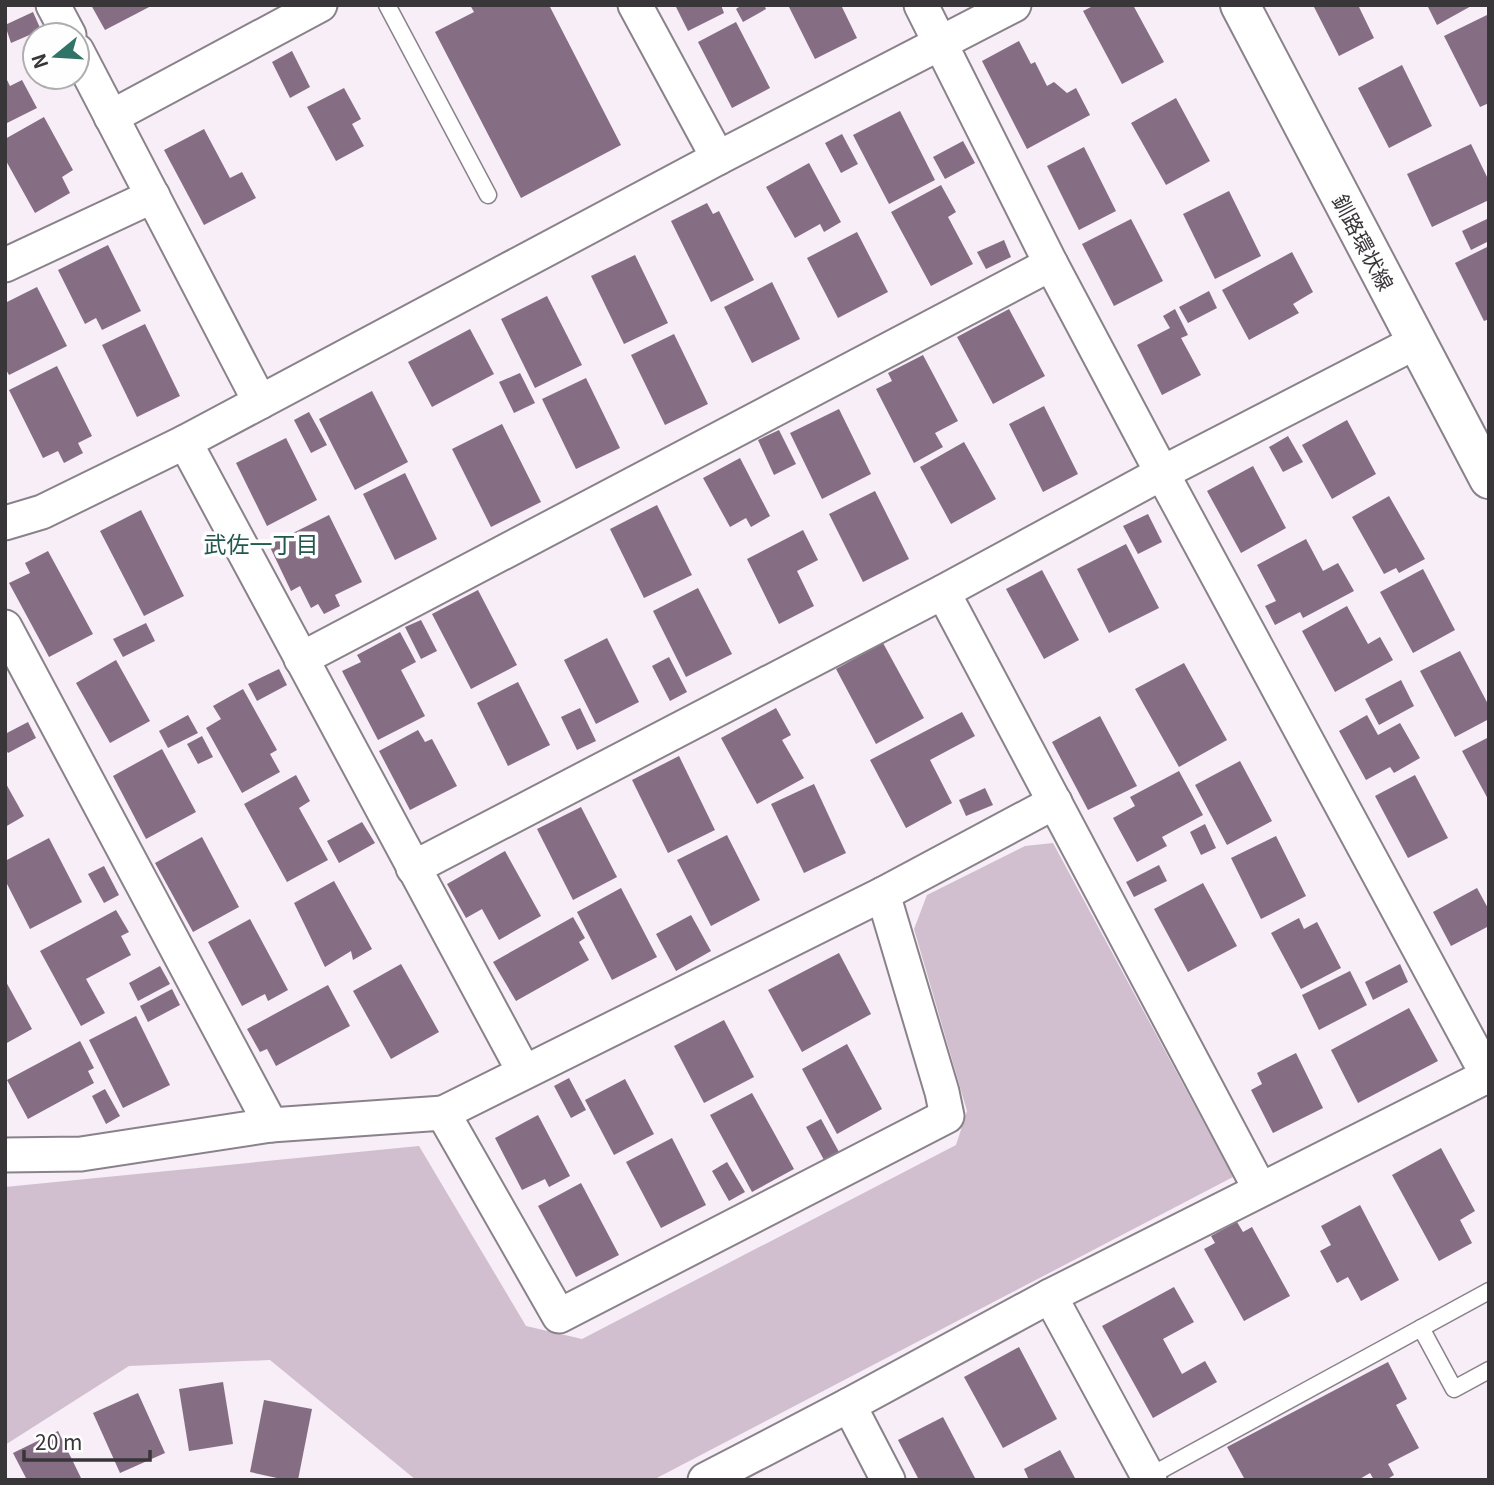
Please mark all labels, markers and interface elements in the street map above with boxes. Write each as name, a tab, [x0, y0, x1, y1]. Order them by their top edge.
north arrow	[21, 21, 91, 91]
text: N	[23, 51, 53, 73]
street label: 釧路環状線	[1326, 189, 1402, 295]
district label: 武佐一丁目	[204, 526, 319, 560]
scale bar	[24, 1418, 150, 1462]
text: 20 m	[35, 1426, 82, 1456]

